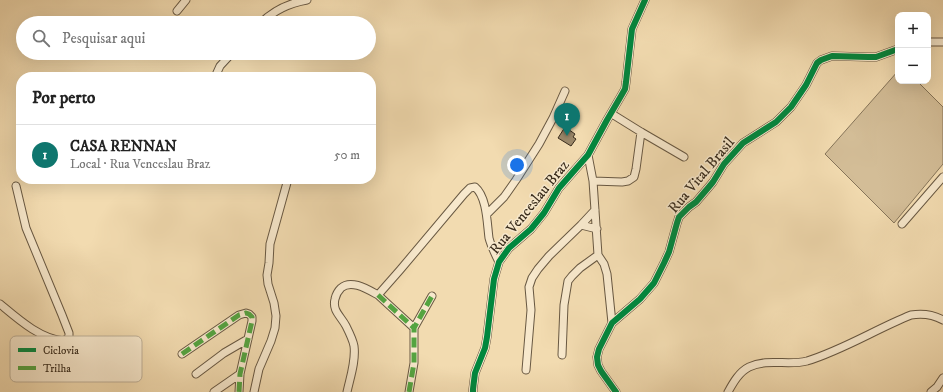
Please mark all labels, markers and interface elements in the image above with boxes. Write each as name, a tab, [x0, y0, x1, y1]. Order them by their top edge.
map controls	[895, 12, 931, 84]
button: +	[895, 12, 931, 48]
search box	[16, 16, 376, 60]
icon: search	[30, 27, 52, 49]
text: Pesquisar aqui	[62, 29, 145, 48]
button: −	[895, 48, 931, 84]
text: Por perto	[32, 87, 95, 109]
pin: 1	[554, 103, 580, 136]
street label: Rua Vital Brasil	[664, 133, 739, 217]
text: CASA RENNAN	[70, 137, 177, 156]
text: 1	[43, 147, 47, 163]
text: 50 m	[334, 147, 360, 163]
your location	[507, 155, 527, 175]
text: Local · Rua Venceslau Braz	[70, 156, 210, 172]
street label: Rua Venceslau Braz	[485, 156, 574, 259]
legend	[10, 336, 142, 382]
text: Ciclovia	[43, 344, 79, 358]
text: Trilha	[43, 362, 71, 376]

